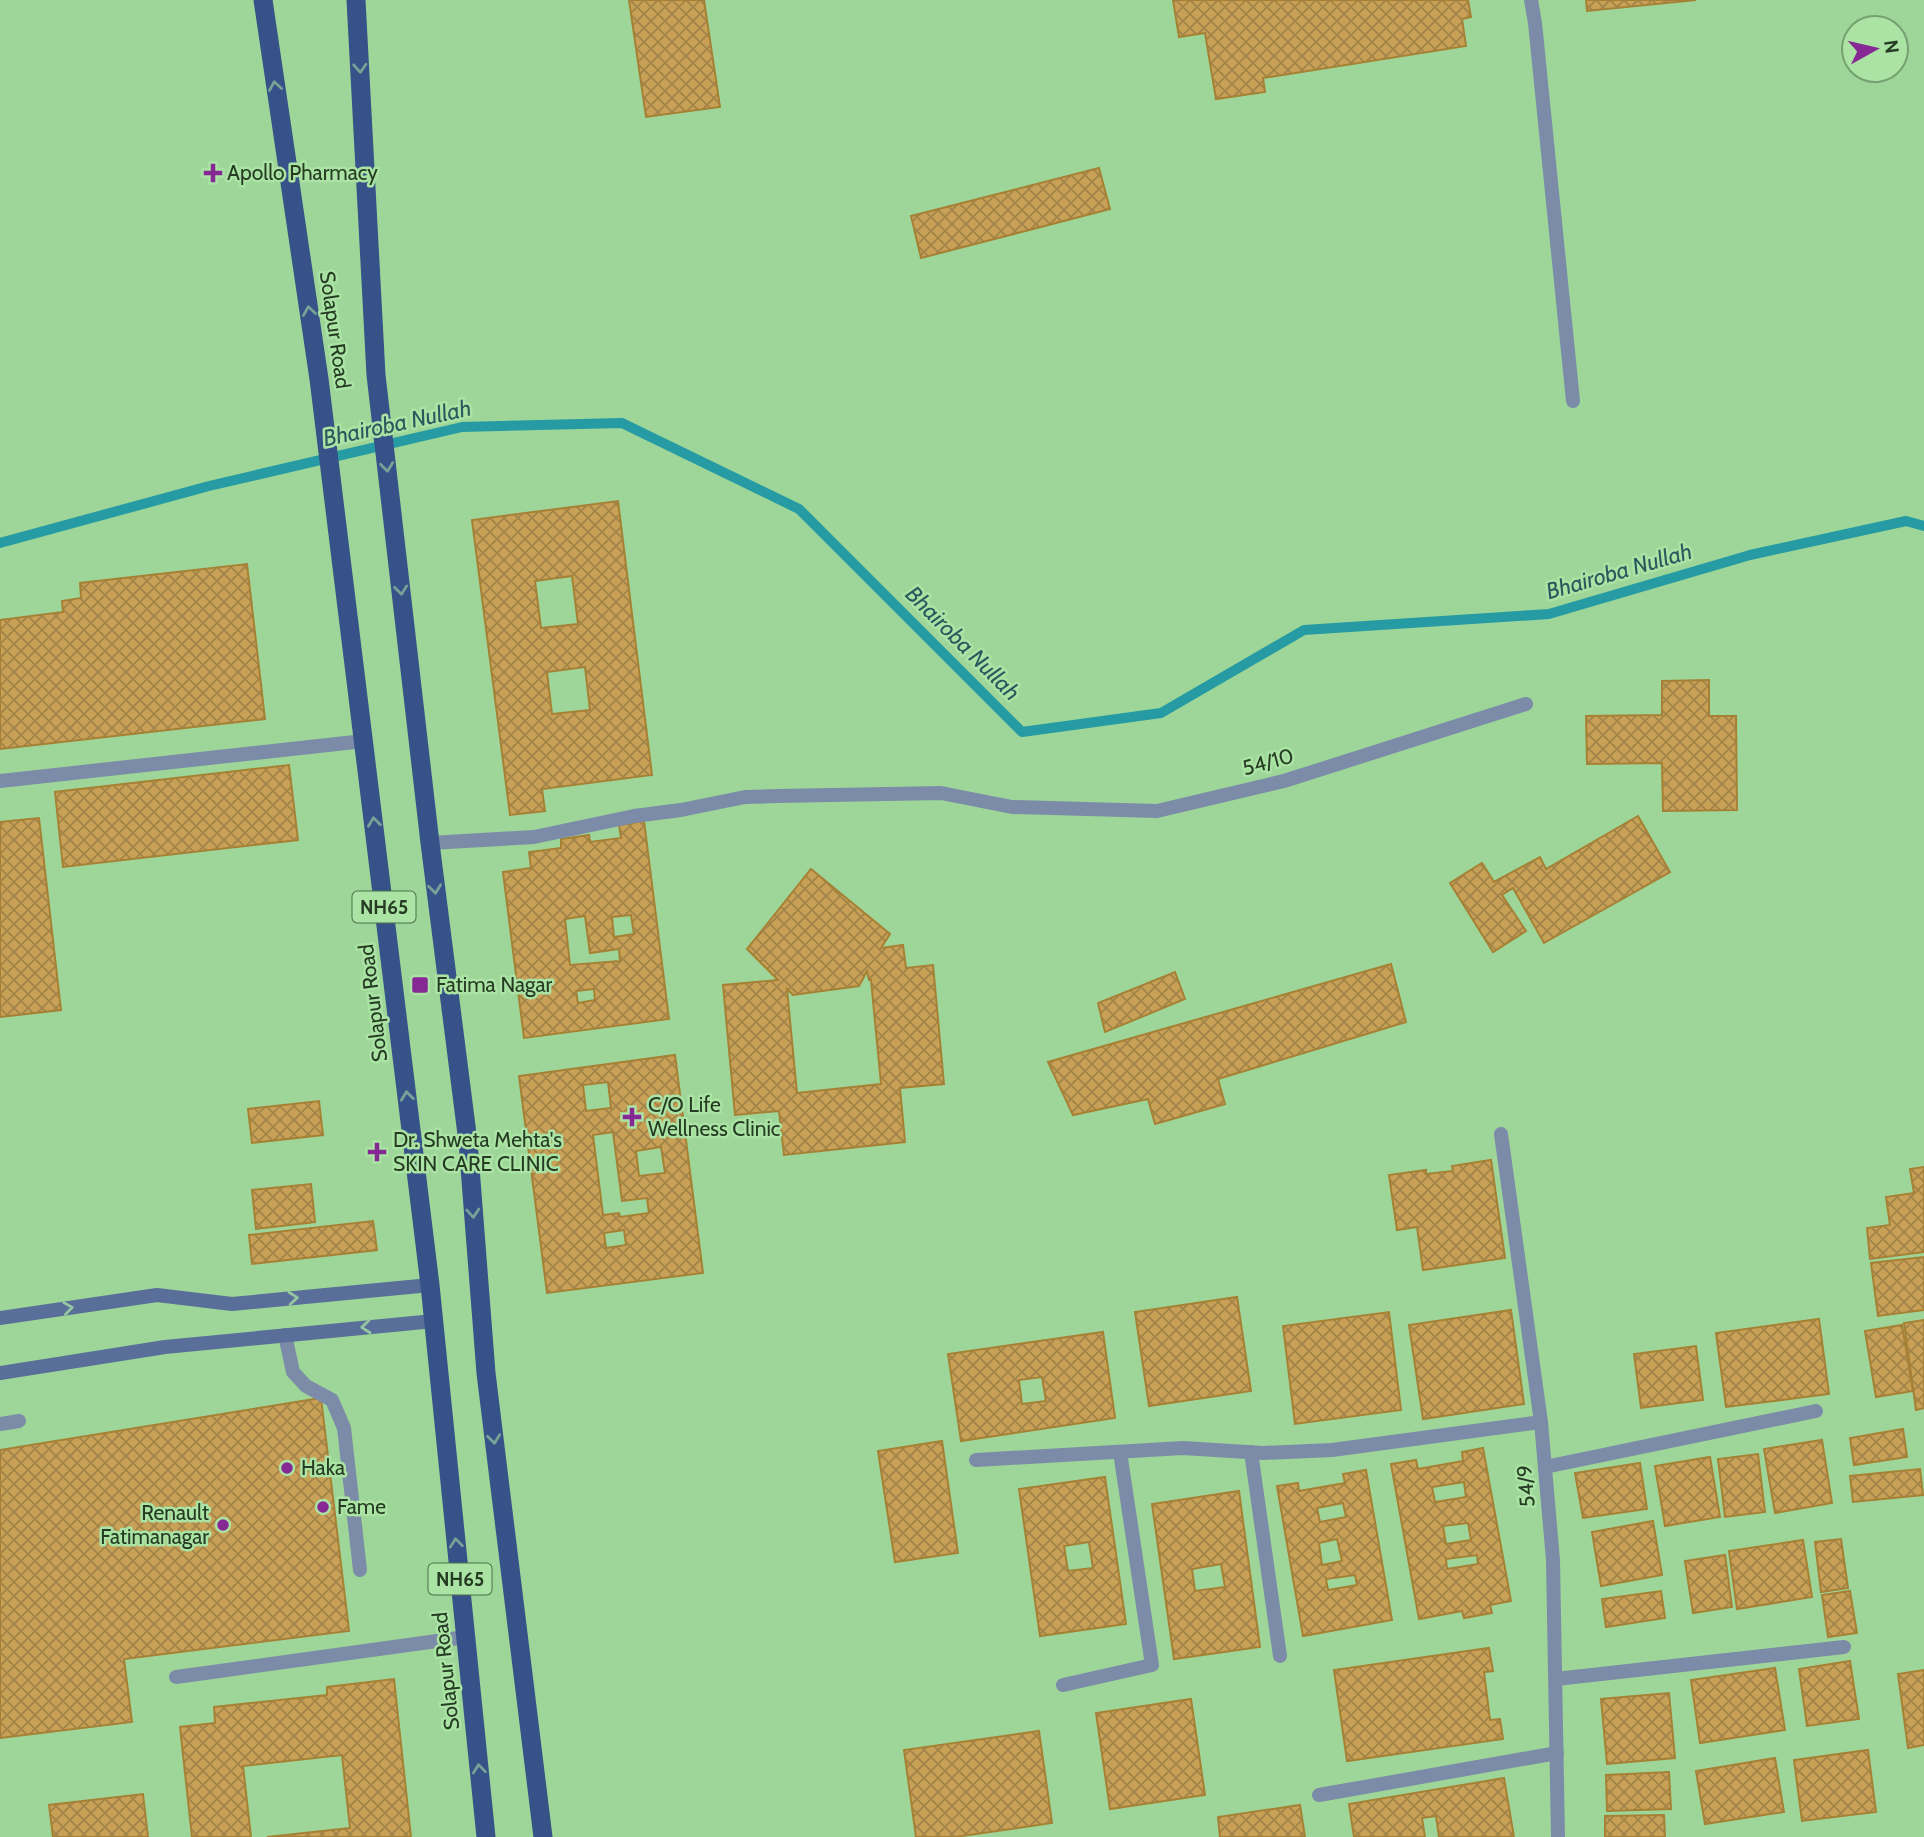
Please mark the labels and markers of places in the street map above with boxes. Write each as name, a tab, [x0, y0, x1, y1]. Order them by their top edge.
place label: Apollo Pharmacy	[227, 160, 378, 185]
marker: Apollo Pharmacy	[205, 165, 221, 181]
place label: Fatima Nagar	[436, 972, 553, 997]
marker: Fatima Nagar	[410, 975, 430, 995]
place label: C/O Life Wellness Clinic	[648, 1092, 780, 1141]
marker: C/O Life Wellness Clinic	[622, 1107, 642, 1127]
place label: Dr. Shweta Mehta's SKIN CARE CLINIC	[393, 1127, 562, 1176]
marker: Dr. Shweta Mehta's SKIN CARE CLINIC	[367, 1142, 387, 1162]
place label: Haka	[301, 1455, 345, 1480]
marker: Haka	[279, 1460, 295, 1476]
place label: Fame	[337, 1494, 386, 1519]
marker: Fame	[315, 1499, 331, 1515]
place label: Renault Fatimanagar	[100, 1500, 209, 1549]
marker: Renault Fatimanagar	[215, 1517, 231, 1533]

